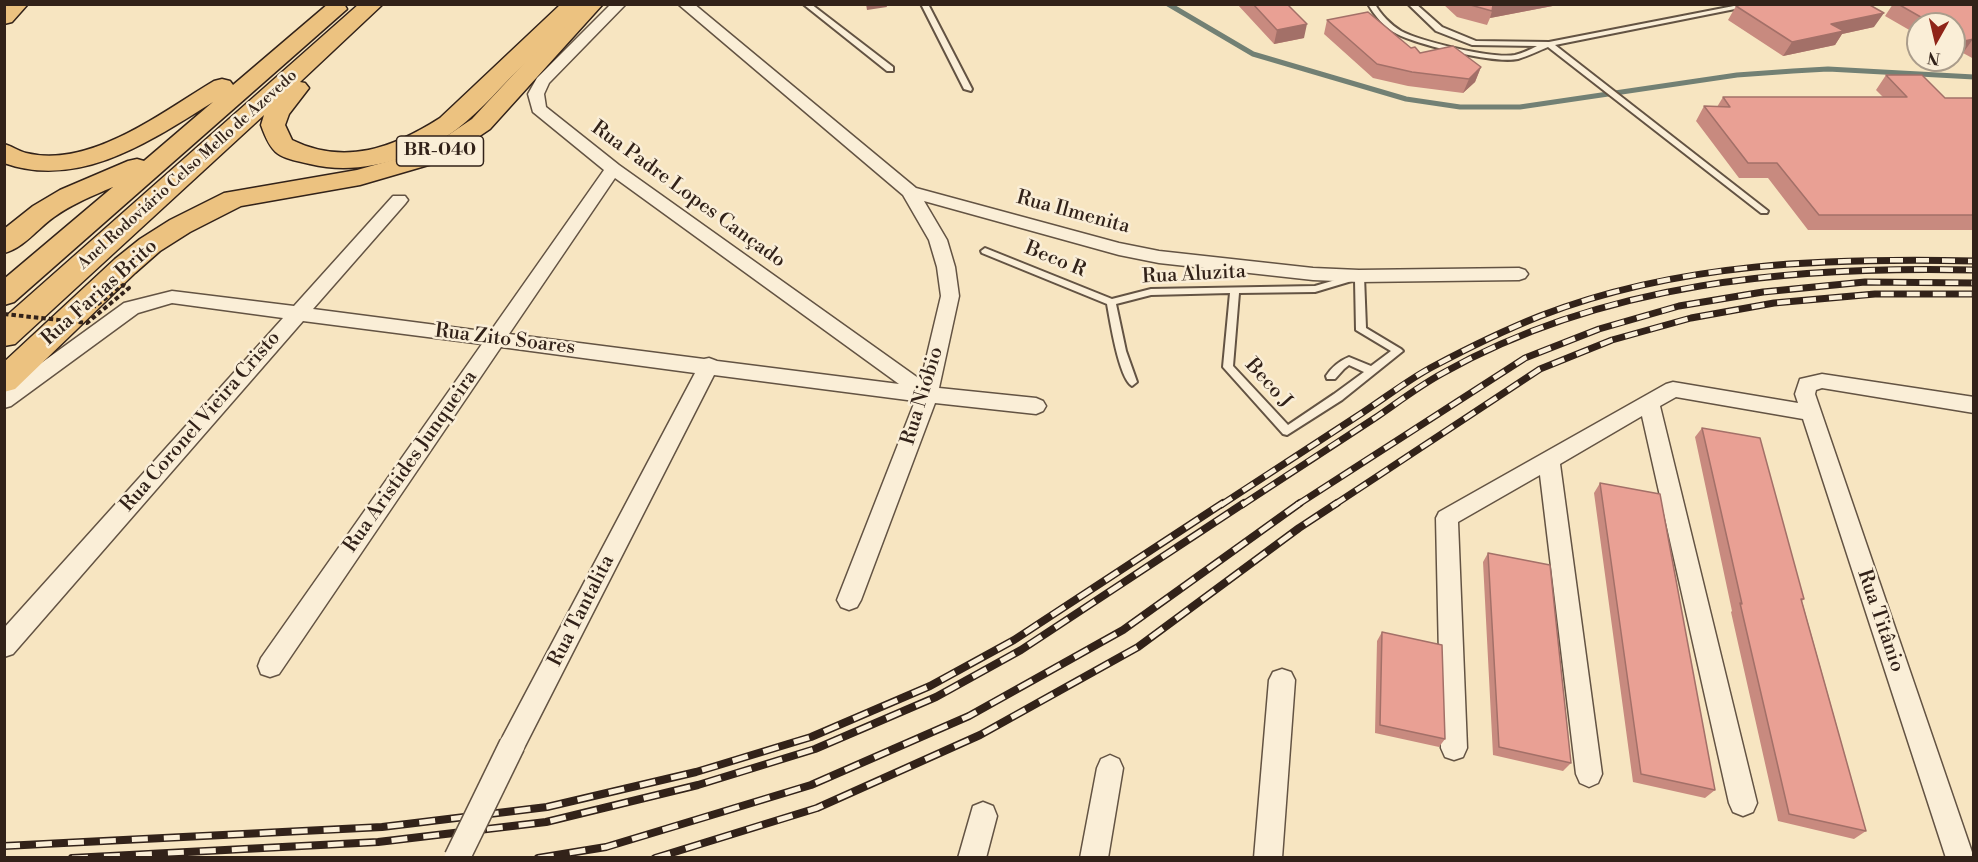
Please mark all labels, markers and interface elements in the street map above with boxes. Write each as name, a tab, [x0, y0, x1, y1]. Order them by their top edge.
north arrow	[1906, 12, 1966, 72]
text: N	[1926, 47, 1941, 69]
street label: Anel Rodoviário Celso Mello de Azevedo	[74, 66, 302, 274]
street label: Rua Padre Lopes Cançado	[586, 117, 790, 273]
road number: BR-040	[396, 136, 484, 166]
street label: Rua Ilmenita	[1014, 186, 1132, 240]
street label: Rua Farias Brito	[37, 235, 163, 351]
street label: Beco R	[1021, 237, 1089, 283]
street label: Rua Aluzita	[1141, 260, 1247, 290]
street label: Rua Zito Soares	[433, 319, 577, 361]
street label: Rua Coronel Vieira Cristo	[116, 327, 286, 517]
street label: Rua Nióbio	[897, 344, 949, 448]
street label: Beco J	[1239, 354, 1297, 414]
street label: Rua Aristides Junqueira	[339, 366, 483, 558]
street label: Rua Tantalita	[544, 551, 620, 671]
street label: Rua Titânio	[1851, 566, 1909, 676]

